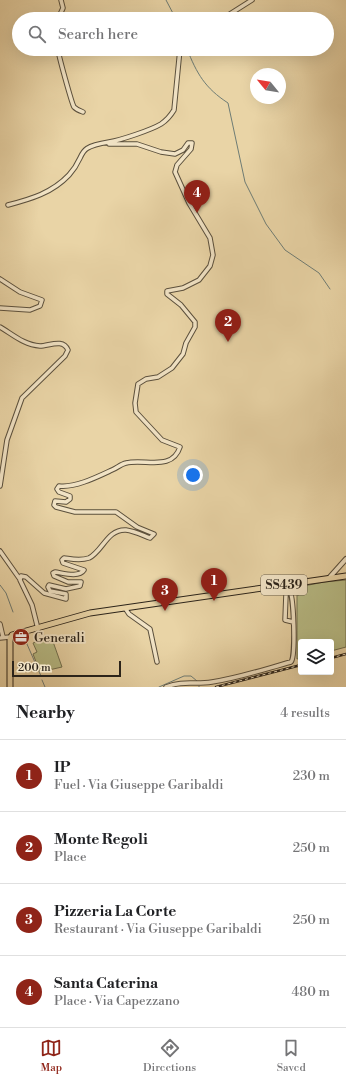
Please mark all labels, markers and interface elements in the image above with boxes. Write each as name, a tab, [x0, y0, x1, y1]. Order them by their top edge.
search box	[12, 12, 334, 56]
icon: search	[26, 23, 48, 45]
text: Search here	[58, 25, 138, 44]
north arrow	[250, 68, 286, 104]
pin: 4	[184, 180, 210, 213]
pin: 2	[215, 309, 241, 342]
your location	[183, 465, 203, 485]
pin: 1	[201, 568, 227, 601]
road number: SS439	[261, 575, 307, 595]
pin: 3	[152, 578, 178, 611]
office icon: Generali	[11, 627, 31, 647]
place label: Generali	[34, 630, 85, 646]
map controls	[298, 639, 334, 675]
button: layers	[298, 639, 334, 675]
scale bar	[12, 659, 121, 678]
text: 200 m	[18, 661, 51, 675]
text: Nearby	[16, 702, 75, 724]
text: 4 results	[280, 705, 330, 721]
text: IP	[54, 758, 70, 777]
text: 1	[26, 768, 32, 784]
text: 230 m	[293, 768, 330, 784]
text: Fuel · Via Giuseppe Garibaldi	[54, 777, 224, 793]
text: Monte Regoli	[54, 830, 148, 849]
text: 2	[25, 840, 33, 856]
text: 250 m	[293, 840, 330, 856]
text: Place	[54, 849, 86, 865]
text: Pizzeria La Corte	[54, 902, 176, 921]
text: 3	[25, 912, 33, 928]
text: 250 m	[293, 912, 330, 928]
text: Restaurant · Via Giuseppe Garibaldi	[54, 921, 262, 937]
text: Santa Caterina	[54, 974, 158, 993]
text: 4	[25, 984, 33, 1000]
text: 480 m	[292, 984, 330, 1000]
text: Place · Via Capezzano	[54, 993, 180, 1009]
tab: Map	[40, 1037, 62, 1075]
tab: Directions	[143, 1037, 196, 1075]
tab: Saved	[277, 1037, 306, 1075]

